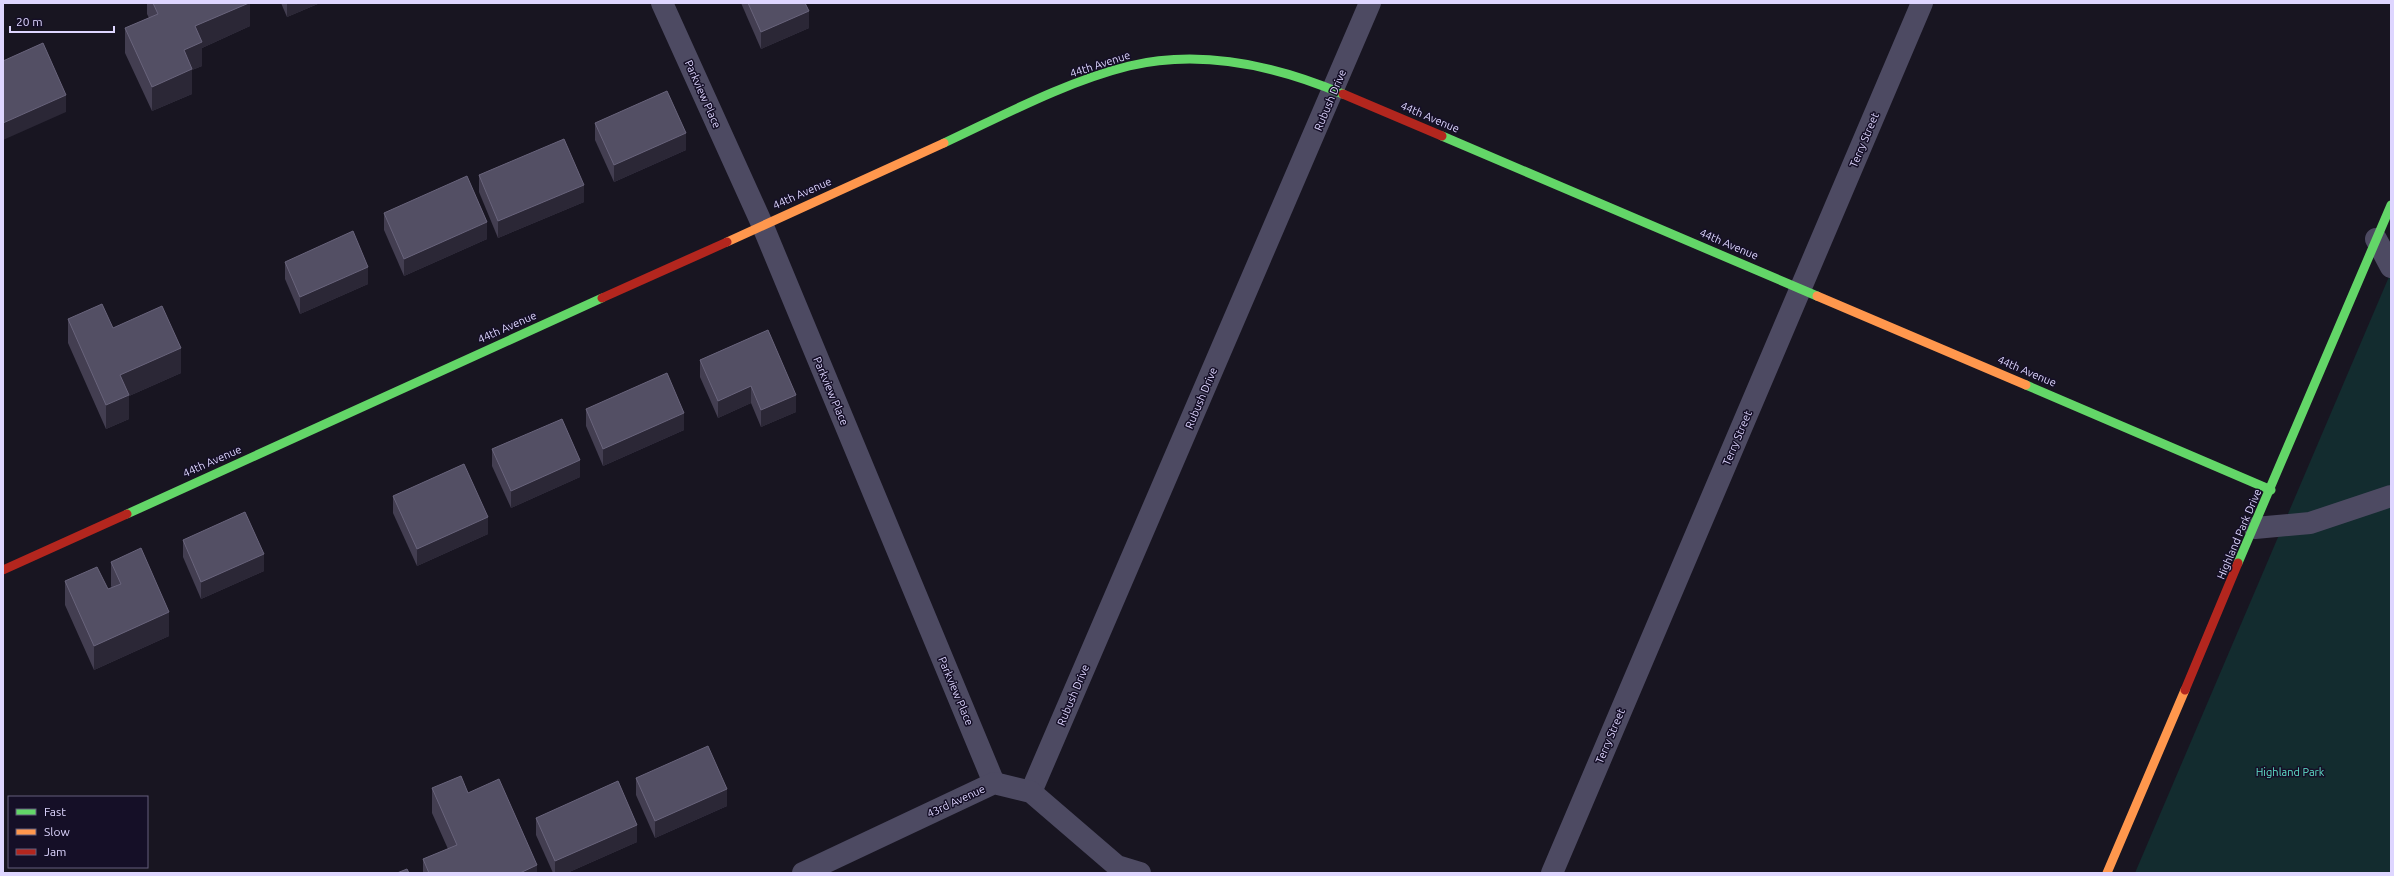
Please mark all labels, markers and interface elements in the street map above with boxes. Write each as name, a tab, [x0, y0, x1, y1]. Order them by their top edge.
scale bar	[10, 8, 114, 34]
text: 20 m	[16, 15, 43, 28]
street label: 44th Avenue	[1068, 49, 1132, 79]
street label: Parkview Place	[683, 58, 723, 130]
street label: Rubush Drive	[1312, 68, 1348, 132]
street label: 44th Avenue	[1399, 99, 1461, 135]
street label: Terry Street	[1847, 110, 1881, 169]
street label: 44th Avenue	[771, 175, 833, 211]
street label: 44th Avenue	[1698, 226, 1760, 262]
street label: 44th Avenue	[476, 309, 538, 345]
street label: 44th Avenue	[1996, 353, 2058, 389]
street label: Parkview Place	[811, 355, 851, 427]
street label: Rubush Drive	[1183, 366, 1219, 430]
street label: Terry Street	[1720, 408, 1754, 467]
street label: 44th Avenue	[181, 443, 243, 479]
street label: Highland Park Drive	[2215, 487, 2263, 581]
street label: Parkview Place	[936, 655, 976, 727]
street label: Rubush Drive	[1055, 663, 1091, 727]
street label: Terry Street	[1593, 706, 1627, 765]
park label: Highland Park	[2256, 766, 2325, 778]
street label: 43rd Avenue	[925, 782, 987, 820]
legend	[8, 796, 148, 868]
text: Fast	[44, 805, 66, 818]
text: Slow	[44, 825, 70, 838]
text: Jam	[44, 845, 66, 858]

